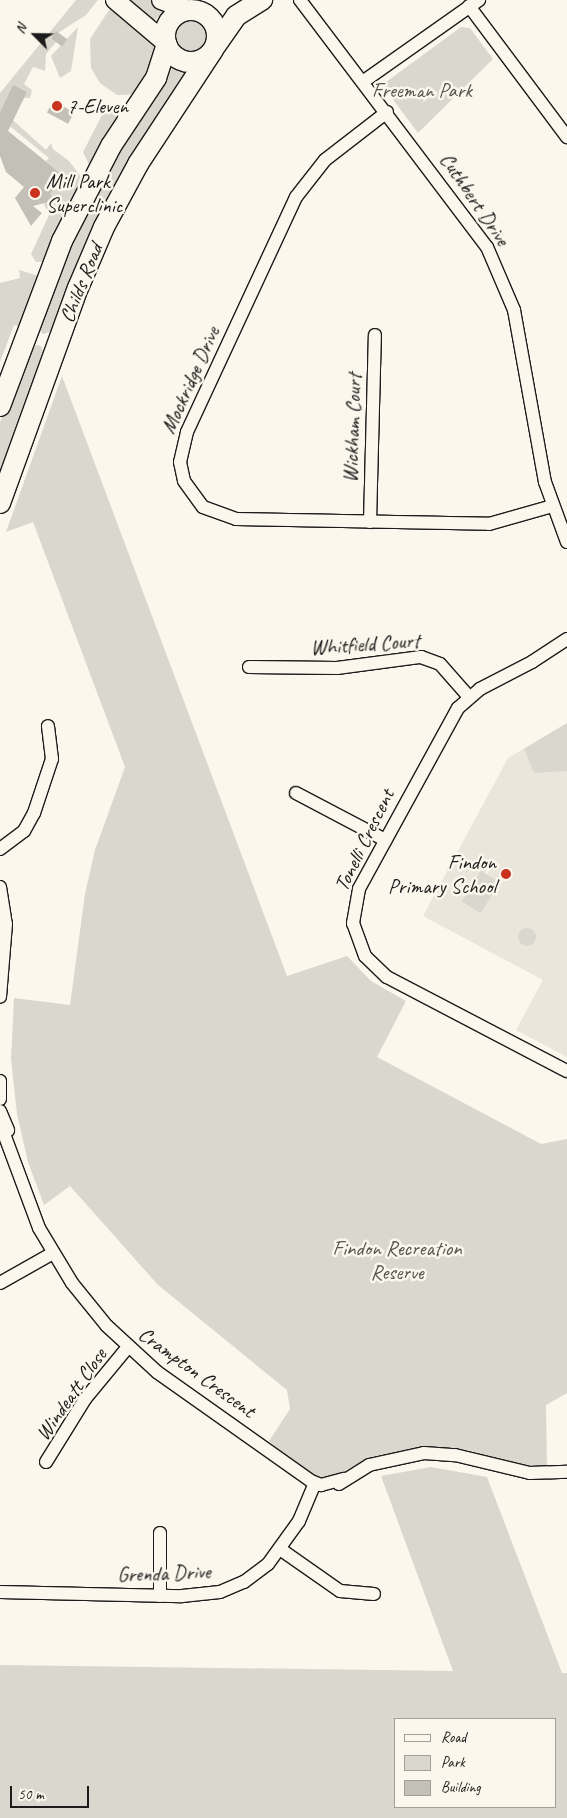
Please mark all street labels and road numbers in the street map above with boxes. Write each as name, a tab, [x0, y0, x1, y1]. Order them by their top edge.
street label: Cuthbert Drive	[435, 148, 515, 250]
street label: Childs Road	[54, 240, 108, 326]
street label: Mockridge Drive	[155, 323, 225, 437]
street label: Wickham Court	[338, 373, 366, 483]
street label: Whitfield Court	[310, 628, 420, 660]
street label: Tonelli Crescent	[329, 785, 399, 895]
street label: Crampton Crescent	[133, 1321, 261, 1423]
street label: Windeatt Close	[30, 1343, 112, 1445]
street label: Grenda Drive	[117, 1559, 211, 1587]

